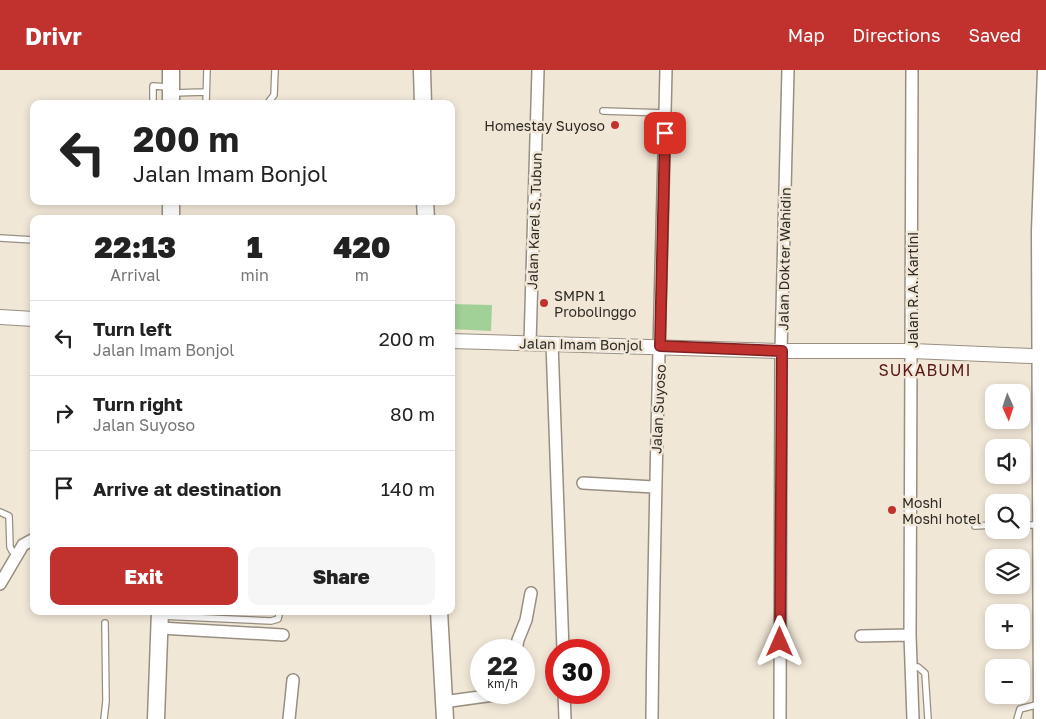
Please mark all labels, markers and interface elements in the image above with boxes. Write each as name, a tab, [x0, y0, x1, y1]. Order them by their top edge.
text: Drivr	[25, 21, 82, 50]
text: Map	[788, 24, 824, 46]
text: Directions	[852, 24, 940, 46]
text: Saved	[968, 24, 1021, 46]
pin	[644, 112, 686, 154]
place label: Homestay Suyoso	[484, 117, 605, 134]
text: 200 m	[133, 118, 239, 160]
marker: Homestay Suyoso	[609, 119, 621, 131]
icon: arrive	[651, 119, 679, 147]
icon: left	[50, 120, 115, 185]
street label: Jalan Karel S. Tubun	[523, 152, 545, 290]
text: Jalan Imam Bonjol	[133, 160, 328, 187]
street label: Jalan Dokter Wahidin	[774, 187, 794, 331]
text: 22:13	[94, 229, 176, 265]
text: 1	[247, 229, 263, 265]
text: 420	[333, 229, 391, 265]
street label: Jalan R.A. Kartini	[904, 232, 921, 348]
text: Arrival	[110, 265, 160, 285]
text: min	[241, 265, 269, 285]
text: m	[355, 265, 369, 285]
place label: SMPN 1 Probolinggo	[554, 287, 636, 320]
marker: SMPN 1 Probolinggo	[538, 297, 550, 309]
text: Turn left	[93, 317, 172, 340]
icon: left	[50, 324, 78, 352]
text: 200 m	[379, 327, 435, 350]
street label: Jalan Imam Bonjol	[519, 334, 643, 354]
text: Jalan Imam Bonjol	[93, 340, 234, 360]
district label: SUKABUMI	[878, 360, 972, 380]
street label: Jalan Suyoso	[647, 364, 669, 454]
north arrow	[985, 384, 1030, 429]
map controls	[985, 384, 1030, 704]
text: Turn right	[93, 392, 183, 415]
icon: right	[50, 399, 78, 427]
text: 80 m	[390, 402, 435, 425]
text: Jalan Suyoso	[93, 415, 195, 435]
button: sound	[985, 439, 1030, 484]
icon: arrive	[50, 474, 78, 502]
text: Arrive at destination	[93, 477, 281, 500]
text: 140 m	[381, 477, 435, 500]
place label: Moshi Moshi hotel	[902, 494, 981, 527]
button: search	[985, 494, 1030, 539]
marker: Moshi Moshi hotel	[886, 504, 898, 516]
button: Exit	[50, 547, 238, 605]
button: Share	[248, 547, 435, 605]
button: layers	[985, 549, 1030, 594]
button: +	[985, 604, 1030, 649]
position arrow	[753, 615, 805, 667]
speed limit sign: 30	[545, 639, 610, 704]
text: 22	[487, 650, 518, 681]
button: −	[985, 659, 1030, 704]
text: km/h	[487, 676, 518, 691]

